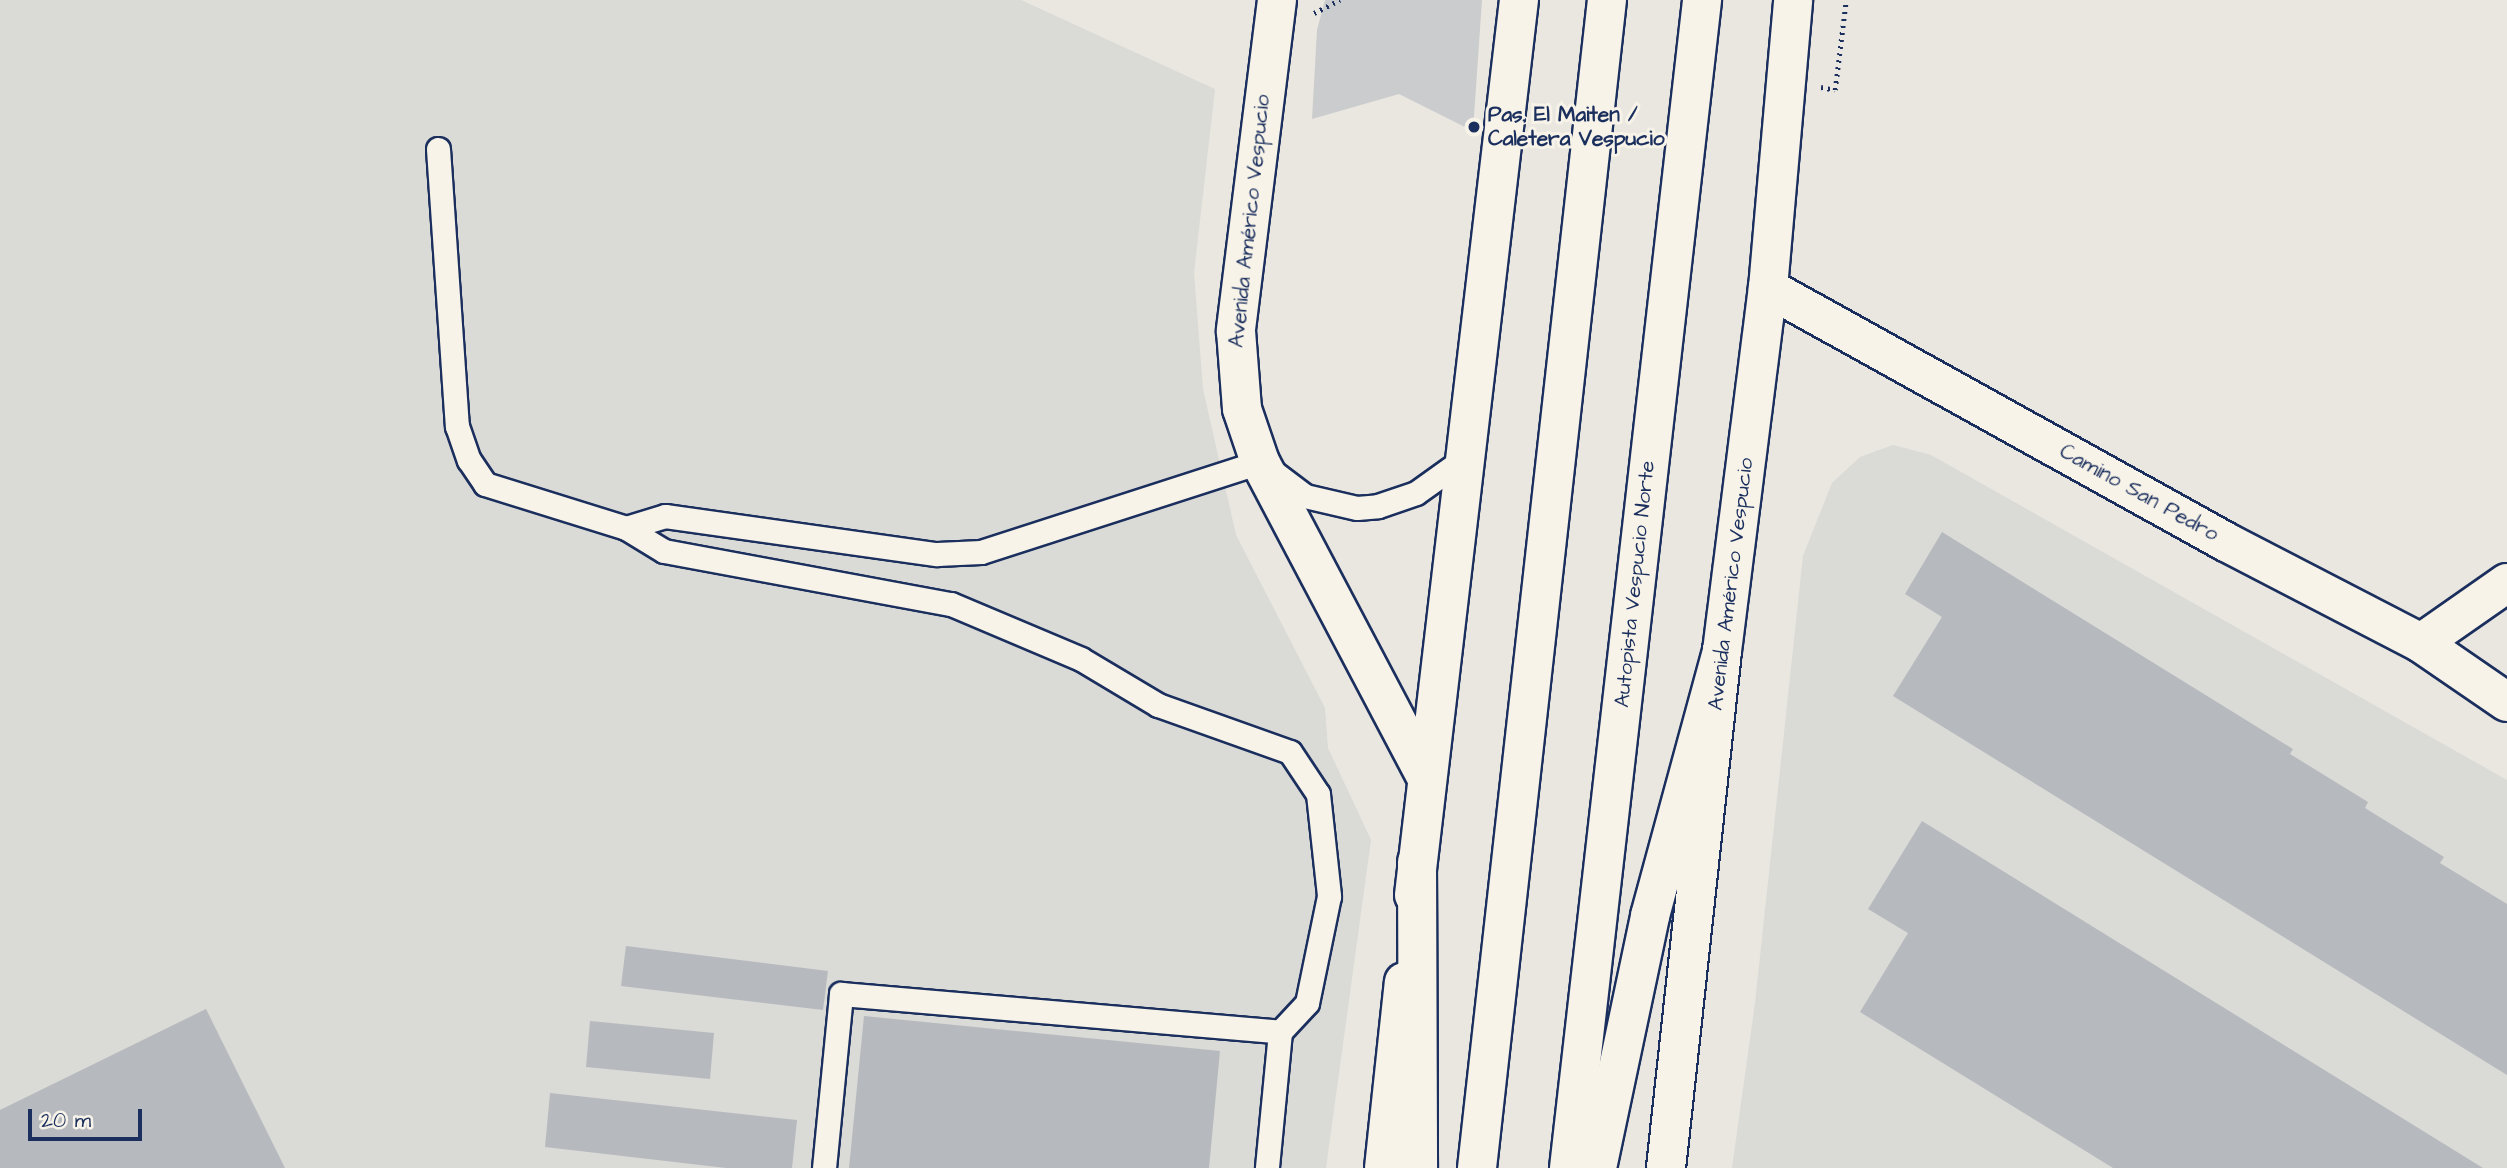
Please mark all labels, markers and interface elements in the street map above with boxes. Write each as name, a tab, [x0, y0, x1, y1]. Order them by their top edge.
street label: Avenida Américo Vespucio	[1224, 93, 1276, 349]
place label: Pas. El Maiten / Caletera Vespucio	[1488, 102, 1664, 152]
marker: Pas. El Maiten / Caletera Vespucio	[1466, 119, 1482, 135]
street label: Camino San Pedro	[2055, 439, 2223, 547]
street label: Avenida Américo Vespucio	[1703, 456, 1759, 712]
street label: Autopista Vespucio Norte	[1610, 459, 1660, 709]
scale bar	[32, 1094, 145, 1138]
text: 20 m	[41, 1106, 91, 1135]

